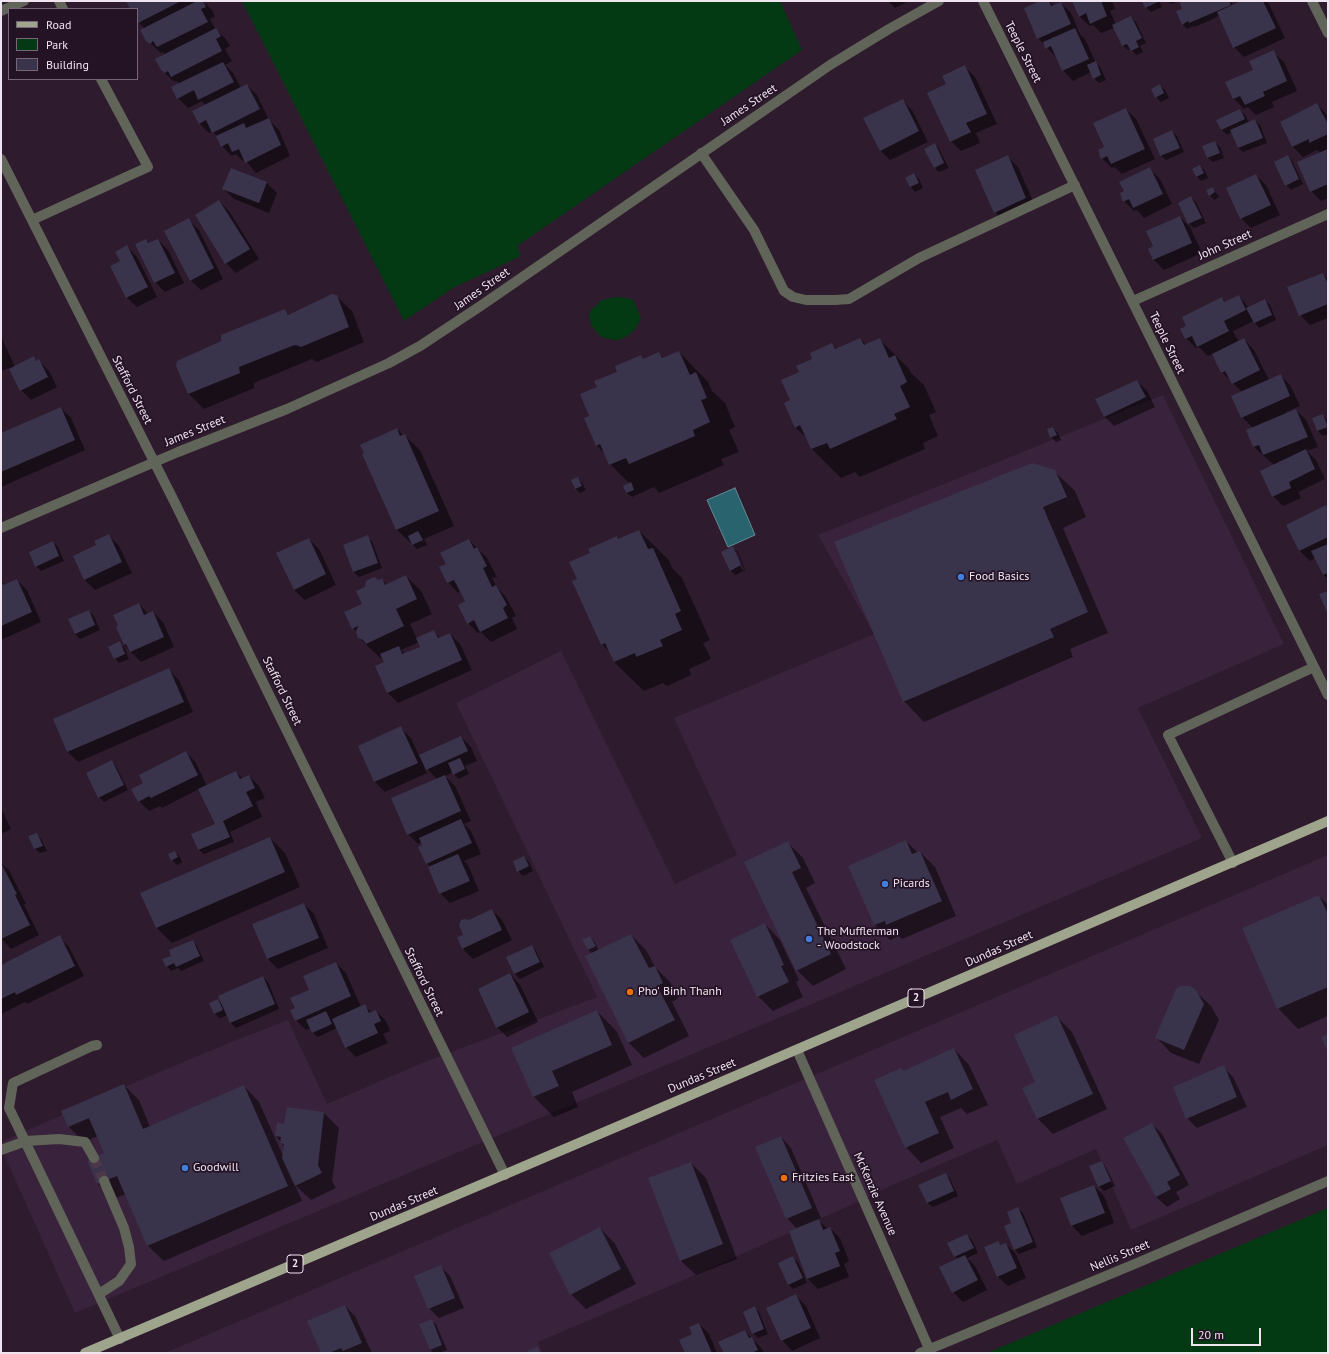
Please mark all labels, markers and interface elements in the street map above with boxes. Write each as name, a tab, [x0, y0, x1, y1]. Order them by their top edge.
legend	[8, 8, 138, 80]
text: Road	[46, 17, 71, 32]
street label: Teeple Street	[1001, 19, 1045, 85]
text: Park	[46, 37, 68, 52]
text: Building	[46, 57, 89, 72]
street label: James Street	[718, 81, 780, 129]
street label: John Street	[1196, 227, 1254, 263]
street label: James Street	[452, 265, 512, 313]
street label: Teeple Street	[1146, 310, 1188, 376]
street label: Stafford Street	[109, 353, 155, 427]
street label: James Street	[163, 412, 227, 450]
place label: Food Basics	[969, 570, 1029, 584]
marker: Food Basics	[956, 572, 966, 582]
street label: Stafford Street	[259, 654, 305, 728]
place label: Picards	[893, 877, 930, 891]
marker: Picards	[880, 879, 890, 889]
place label: The Mufflerman - Woodstock	[817, 925, 899, 953]
street label: Dundas Street	[963, 928, 1035, 970]
marker: The Mufflerman - Woodstock	[804, 934, 814, 944]
street label: Stafford Street	[401, 945, 447, 1019]
place label: Pho' Binh Thanh	[638, 985, 722, 999]
marker: Pho' Binh Thanh	[625, 987, 635, 997]
road number: 2	[908, 989, 924, 1007]
street label: Dundas Street	[666, 1055, 738, 1097]
street label: McKenzie Avenue	[850, 1150, 900, 1238]
place label: Goodwill	[193, 1161, 239, 1175]
marker: Goodwill	[180, 1163, 190, 1173]
place label: Fritzies East	[792, 1171, 854, 1185]
marker: Fritzies East	[779, 1173, 789, 1183]
street label: Dundas Street	[368, 1183, 440, 1225]
street label: Nellis Street	[1088, 1237, 1152, 1275]
road number: 2	[287, 1255, 303, 1273]
scale bar	[1193, 1320, 1263, 1346]
text: 20 m	[1198, 1327, 1224, 1342]

